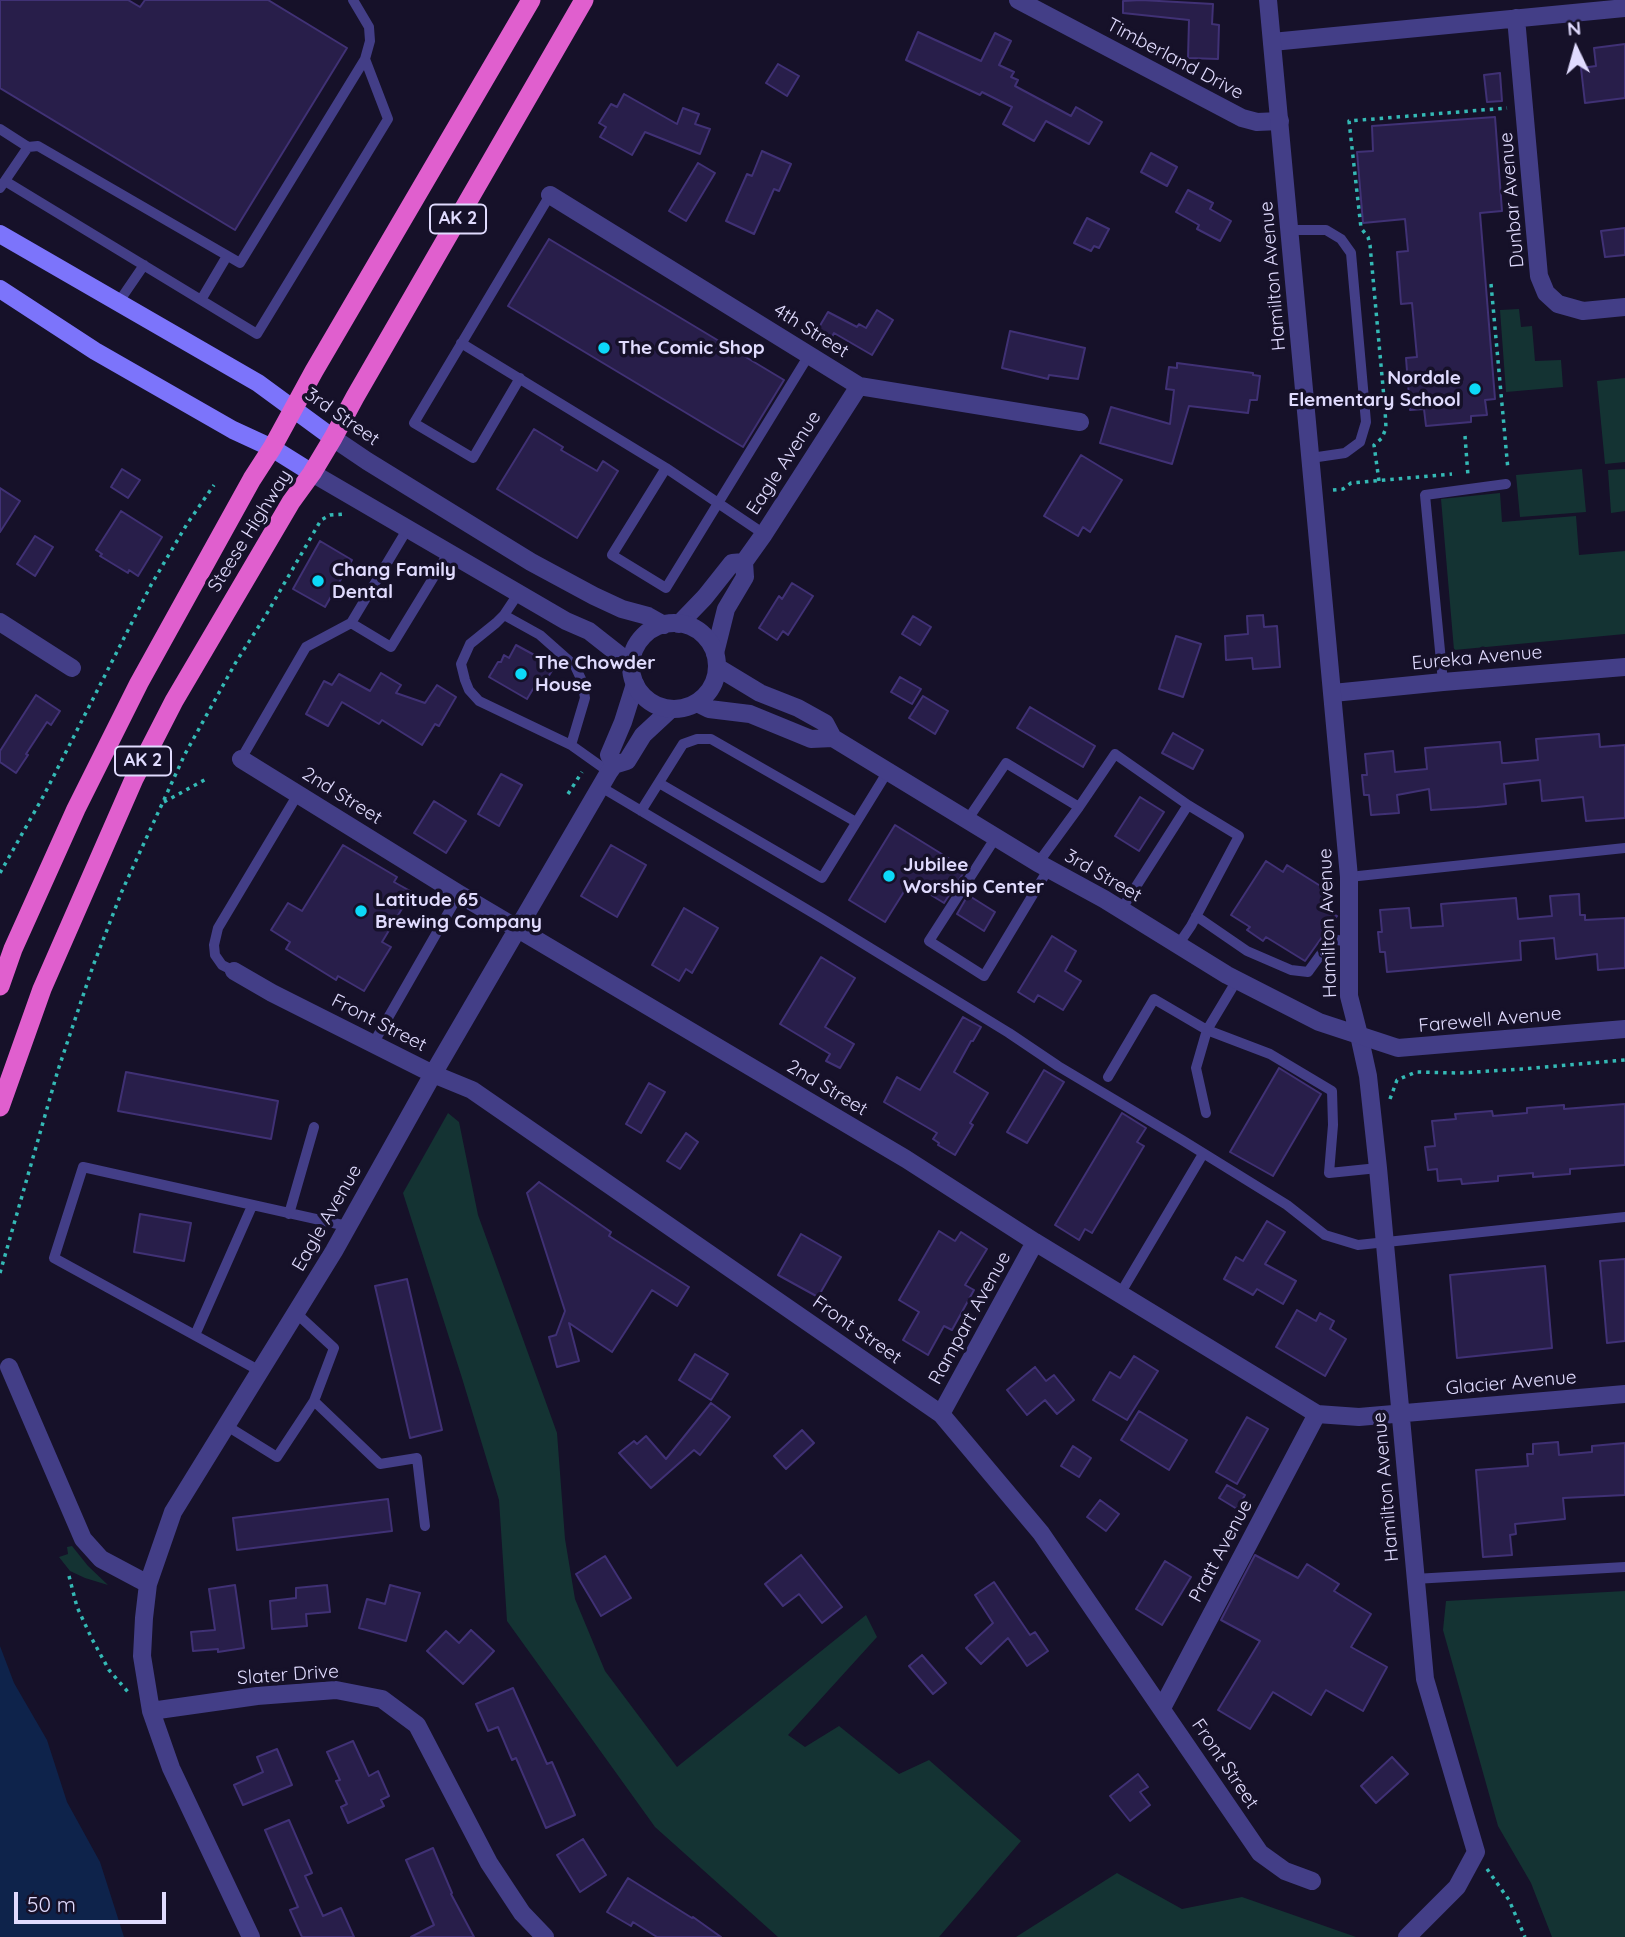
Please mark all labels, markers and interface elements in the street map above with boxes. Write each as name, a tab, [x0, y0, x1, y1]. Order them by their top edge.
street label: Timberland Drive	[1103, 13, 1247, 105]
north arrow	[1541, 14, 1611, 84]
text: N	[1566, 16, 1582, 41]
street label: Dunbar Avenue	[1495, 131, 1529, 269]
street label: Hamilton Avenue	[1255, 200, 1291, 352]
road number: AK 2	[430, 204, 486, 233]
street label: 4th Street	[769, 299, 853, 363]
place label: The Comic Shop	[618, 337, 765, 359]
marker: The Comic Shop	[596, 340, 612, 356]
place label: Nordale Elementary School	[1288, 367, 1461, 411]
marker: Nordale Elementary School	[1467, 381, 1483, 397]
street label: 3rd Street	[300, 383, 384, 451]
street label: Eagle Avenue	[742, 407, 826, 519]
street label: Steese Highway	[203, 465, 297, 597]
place label: Chang Family Dental	[332, 559, 456, 603]
marker: Chang Family Dental	[310, 573, 326, 589]
street label: Eureka Avenue	[1411, 641, 1543, 675]
place label: The Chowder House	[535, 652, 655, 696]
marker: The Chowder House	[513, 666, 529, 682]
road number: AK 2	[115, 746, 171, 776]
street label: 2nd Street	[298, 762, 386, 830]
street label: 3rd Street	[1060, 845, 1146, 907]
street label: Hamilton Avenue	[1314, 848, 1342, 998]
place label: Jubilee Worship Center	[903, 854, 1044, 898]
marker: Jubilee Worship Center	[881, 868, 897, 884]
place label: Latitude 65 Brewing Company	[375, 889, 542, 933]
marker: Latitude 65 Brewing Company	[353, 903, 369, 919]
street label: Front Street	[328, 989, 430, 1057]
street label: Farewell Avenue	[1418, 1002, 1562, 1038]
street label: 2nd Street	[782, 1055, 872, 1121]
street label: Eagle Avenue	[287, 1161, 367, 1275]
street label: Rampart Avenue	[924, 1247, 1016, 1389]
street label: Front Street	[808, 1291, 906, 1369]
street label: Glacier Avenue	[1445, 1366, 1577, 1400]
street label: Hamilton Avenue	[1368, 1411, 1404, 1563]
street label: Pratt Avenue	[1184, 1496, 1258, 1606]
street label: Slater Drive	[236, 1660, 340, 1690]
street label: Front Street	[1187, 1715, 1263, 1813]
scale bar	[18, 1878, 170, 1922]
text: 50 m	[27, 1891, 76, 1917]

